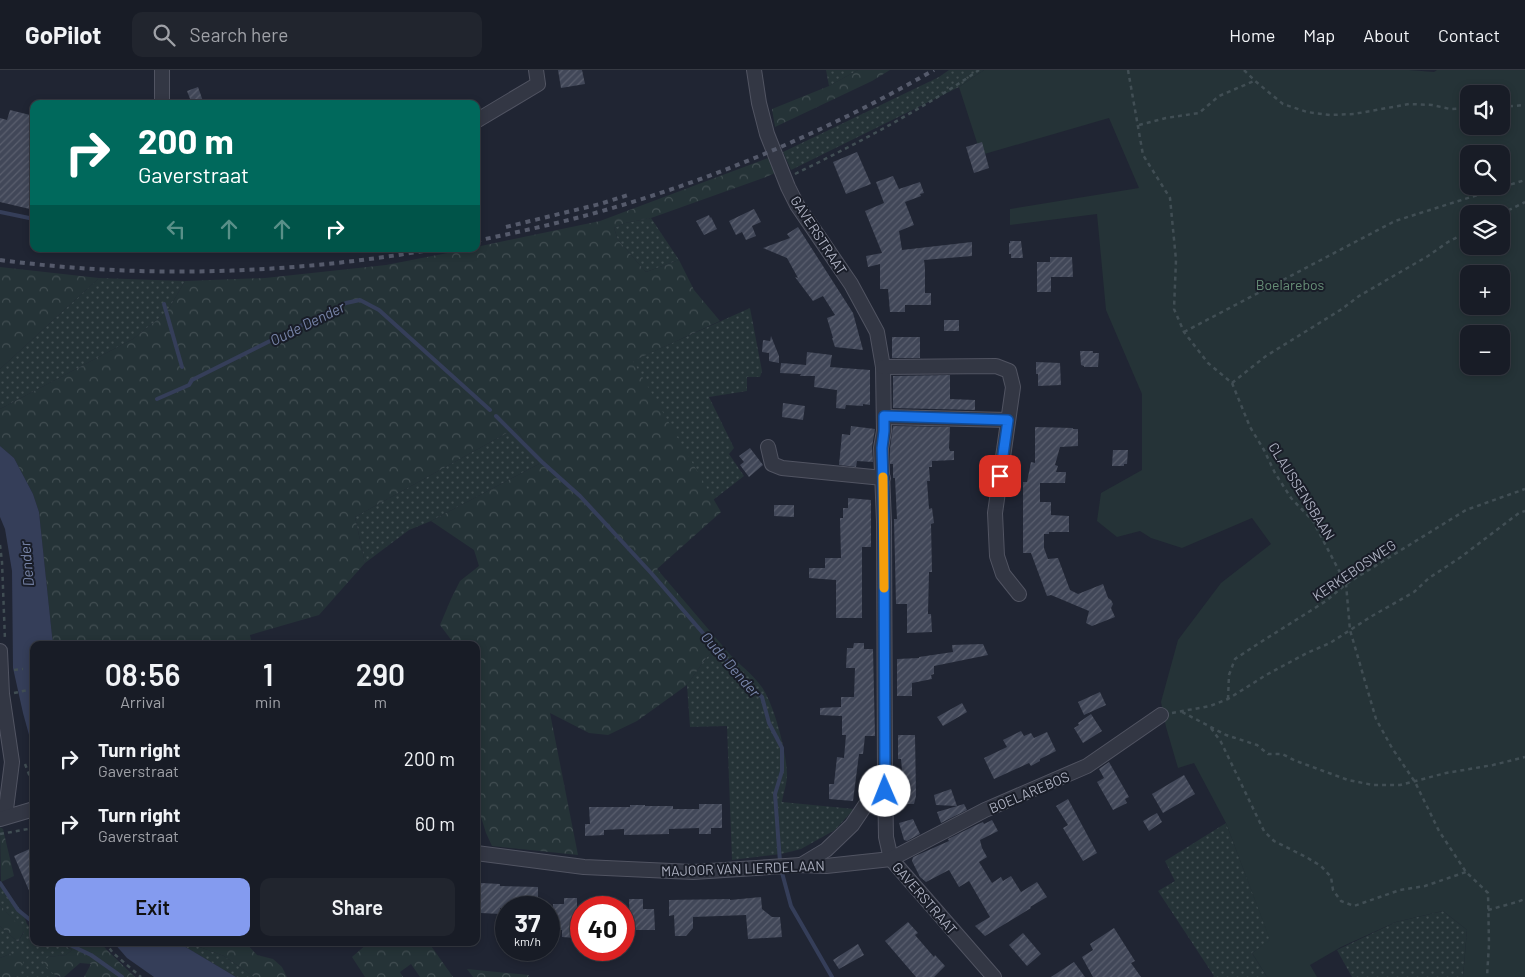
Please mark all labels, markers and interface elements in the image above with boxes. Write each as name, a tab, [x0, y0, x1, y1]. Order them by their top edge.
search box	[132, 12, 482, 57]
text: GoPilot	[25, 20, 102, 49]
icon: search	[150, 21, 178, 49]
text: Search here	[190, 23, 288, 46]
text: Home	[1229, 24, 1275, 46]
text: Map	[1303, 24, 1335, 46]
text: About	[1363, 24, 1410, 46]
text: Contact	[1438, 24, 1500, 46]
map controls	[1460, 85, 1510, 375]
button: sound	[1460, 85, 1510, 135]
text: 200 m	[138, 119, 234, 161]
icon: right	[55, 120, 120, 185]
button: search	[1460, 145, 1510, 195]
text: Gaverstraat	[138, 161, 249, 187]
street label: GAVERSTRAAT	[787, 192, 851, 278]
button: layers	[1460, 205, 1510, 255]
icon: left	[162, 215, 190, 243]
icon: ahead	[215, 215, 243, 243]
icon: ahead	[268, 215, 296, 243]
icon: right	[321, 215, 349, 243]
button: +	[1460, 265, 1510, 315]
park label: Boelarebos	[1256, 276, 1325, 293]
water label: Oude Dender	[267, 297, 348, 349]
button: −	[1460, 325, 1510, 375]
street label: CLAUSSENSBAAN	[1265, 439, 1339, 543]
pin	[979, 455, 1021, 497]
icon: arrive	[986, 462, 1014, 490]
street label: KERKEBOSWEG	[1309, 536, 1399, 604]
water label: Dender	[15, 540, 37, 587]
water label: Oude Dender	[698, 628, 765, 701]
text: 08:56	[105, 656, 180, 692]
text: 1	[263, 656, 273, 692]
text: 290	[356, 656, 405, 692]
text: Arrival	[120, 692, 165, 711]
text: min	[255, 692, 281, 711]
text: m	[374, 692, 387, 711]
text: Turn right	[98, 738, 180, 761]
icon: right	[55, 745, 83, 773]
text: 200 m	[404, 747, 455, 770]
text: Gaverstraat	[98, 761, 179, 780]
position arrow	[858, 764, 910, 816]
street label: BOELAREBOS	[986, 767, 1072, 817]
text: Turn right	[98, 803, 180, 826]
icon: right	[55, 810, 83, 838]
text: 60 m	[415, 812, 455, 835]
text: Gaverstraat	[98, 826, 179, 845]
street label: MAJOOR VAN LIERDELAAN	[661, 857, 825, 879]
street label: GAVERSTRAAT	[889, 858, 961, 938]
button: Exit	[55, 878, 250, 936]
button: Share	[260, 878, 455, 936]
speed limit sign: 40	[570, 896, 635, 961]
text: 37	[515, 907, 540, 937]
text: km/h	[514, 934, 541, 948]

